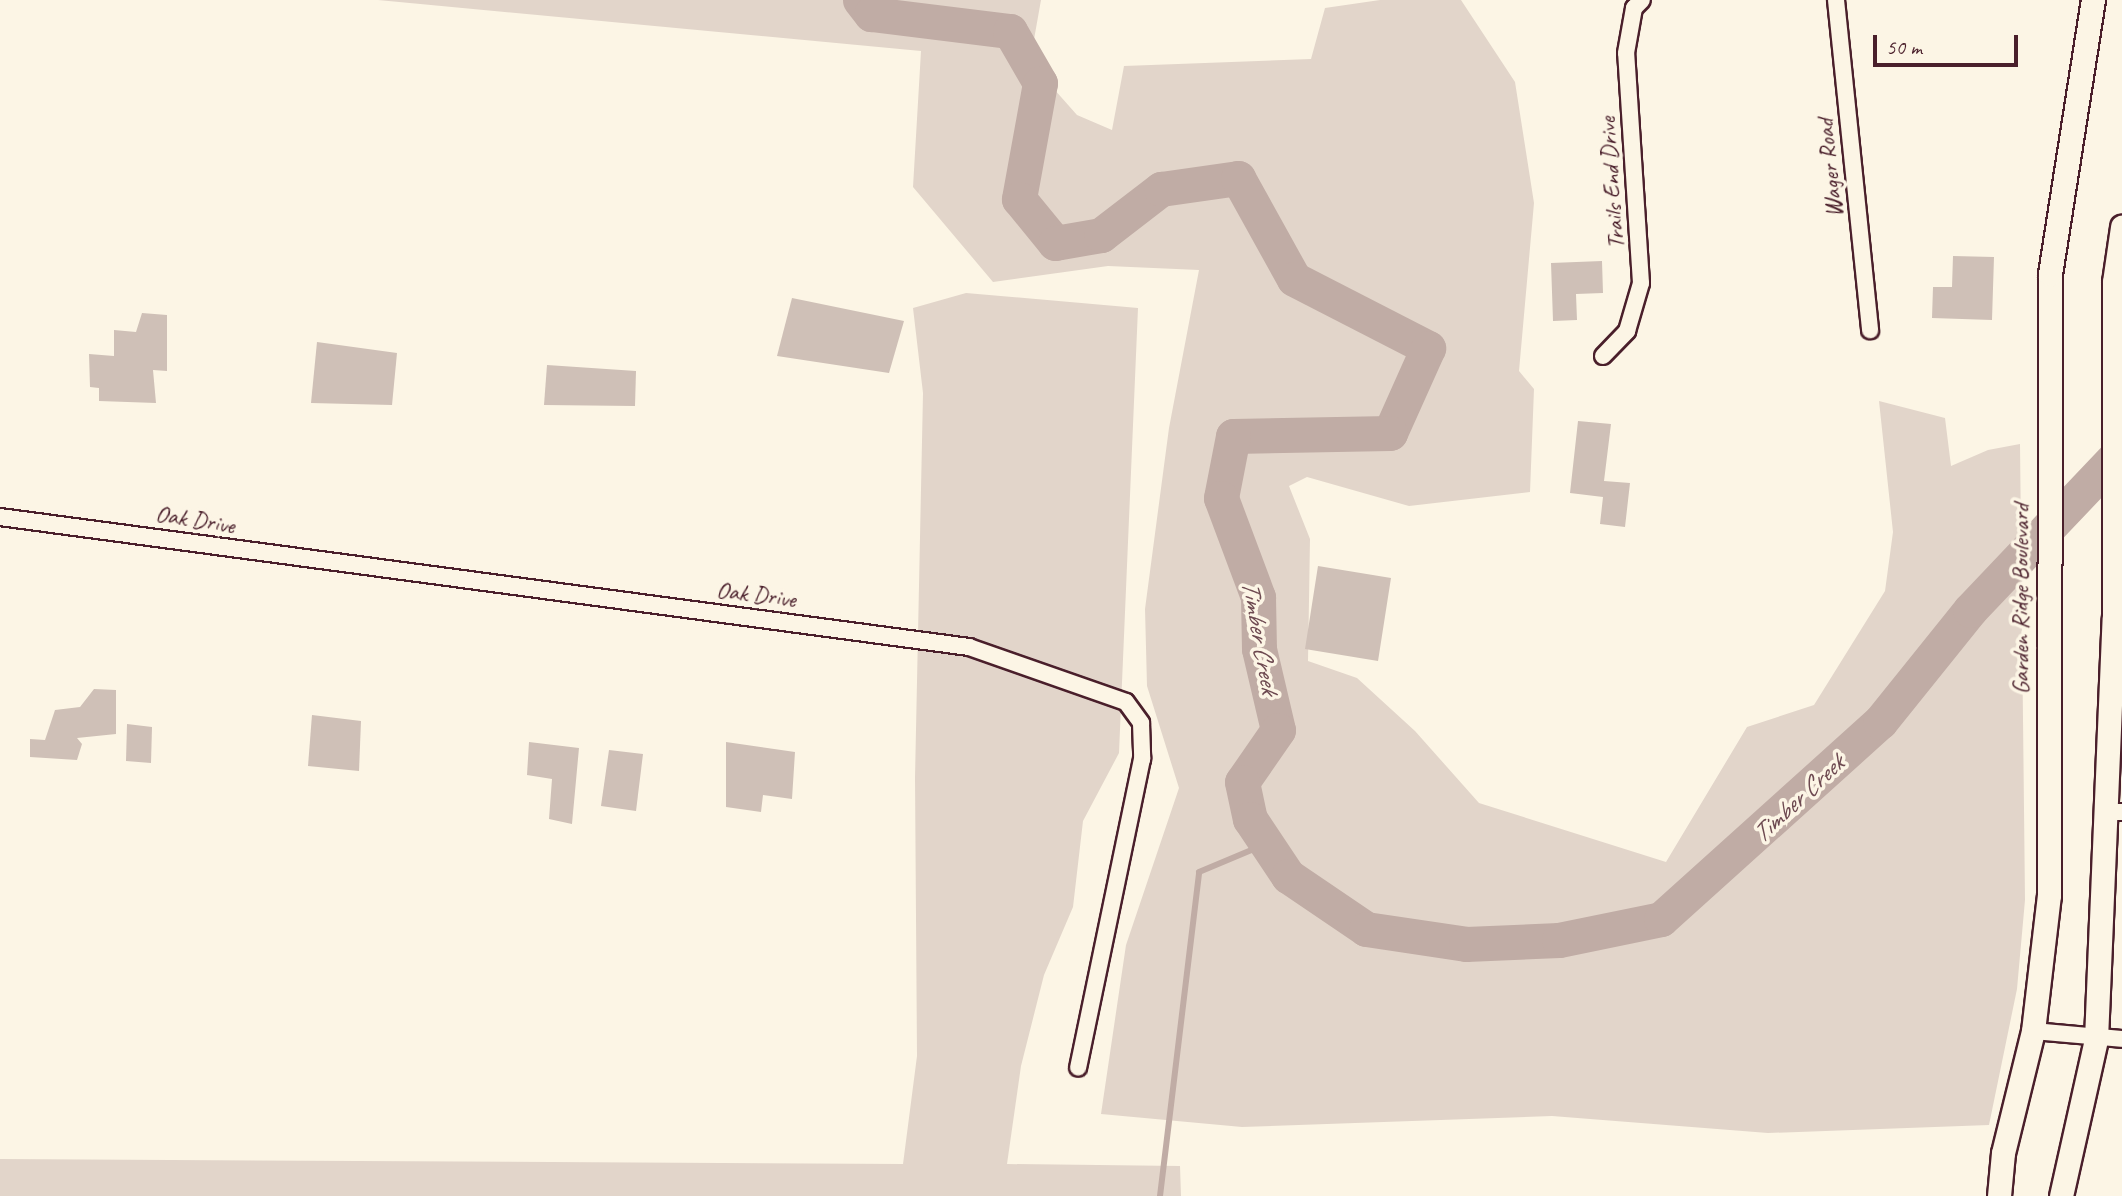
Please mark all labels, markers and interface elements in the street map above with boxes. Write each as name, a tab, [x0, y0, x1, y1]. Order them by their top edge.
scale bar	[1877, 21, 2022, 65]
text: 50 m	[1886, 34, 1922, 60]
street label: Trails End Drive	[1593, 116, 1631, 250]
street label: Wager Road	[1811, 117, 1849, 219]
street label: Oak Drive	[153, 500, 237, 540]
street label: Garden Ridge Boulevard	[2007, 503, 2035, 695]
street label: Oak Drive	[715, 576, 797, 614]
water label: Timber Creek	[1235, 578, 1285, 696]
water label: Timber Creek	[1745, 748, 1851, 850]

